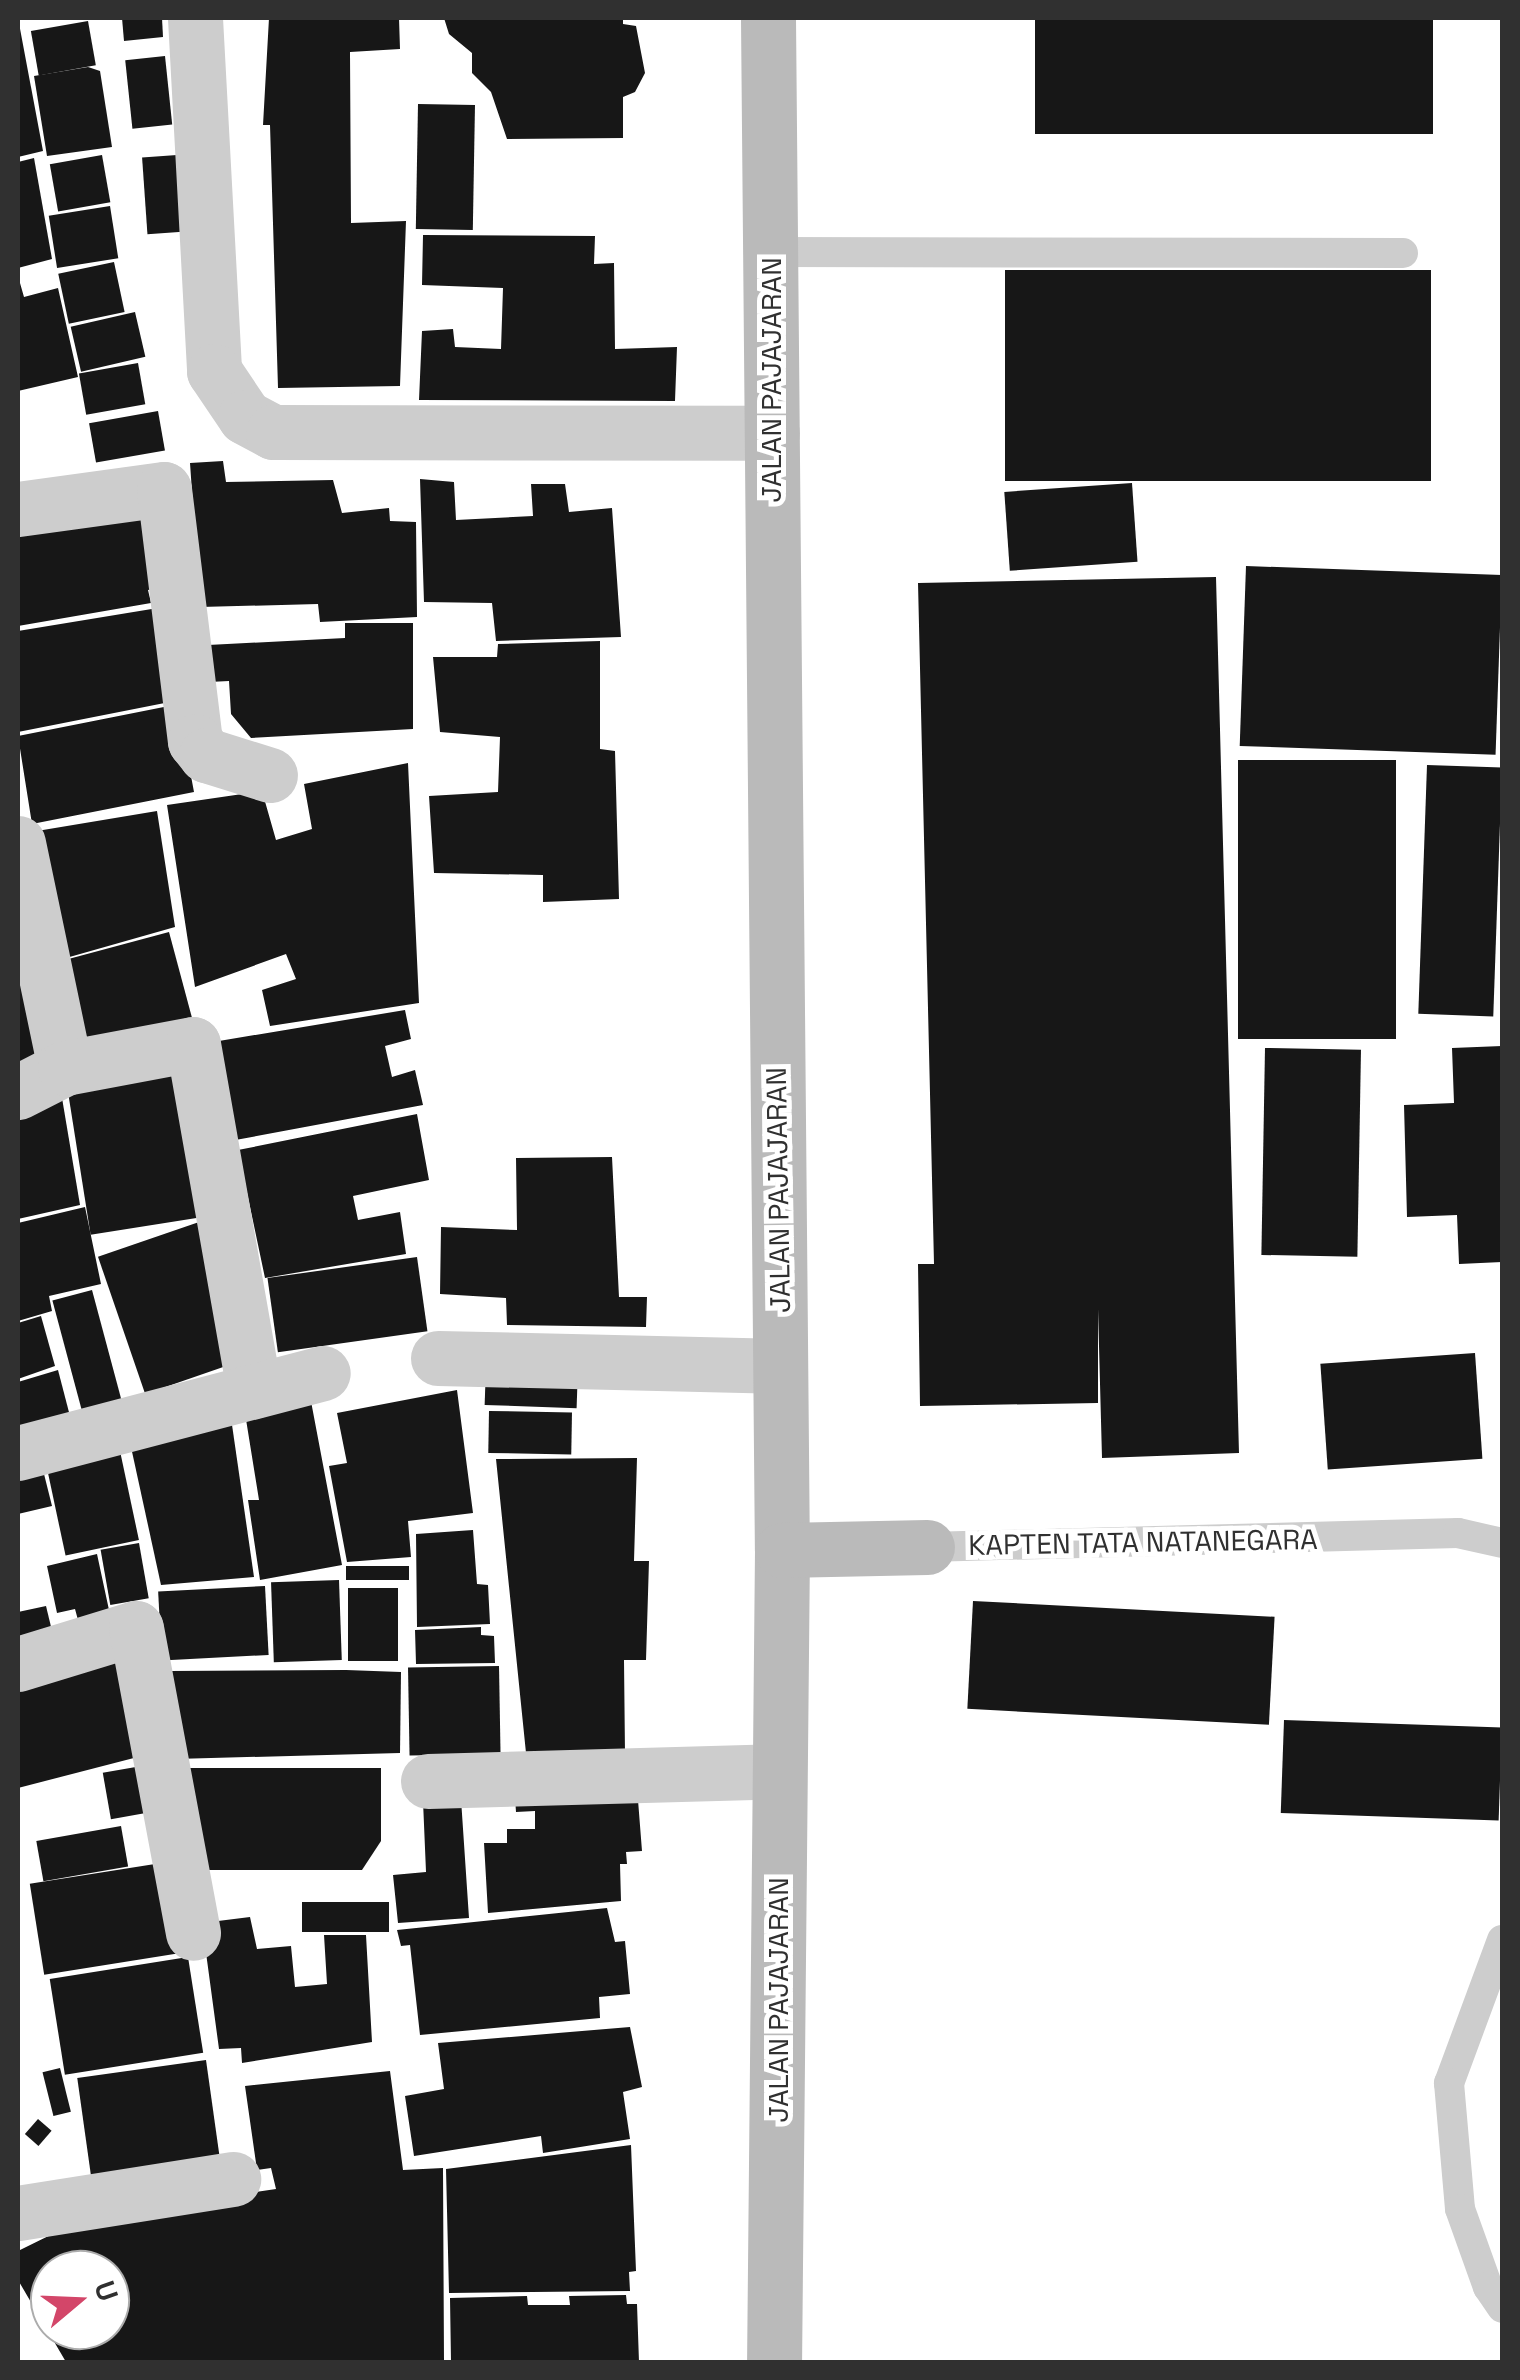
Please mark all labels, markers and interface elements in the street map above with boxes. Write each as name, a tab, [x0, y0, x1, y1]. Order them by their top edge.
street label: JALAN PAJAJARAN	[754, 257, 788, 503]
street label: JALAN PAJAJARAN	[759, 1067, 797, 1313]
street label: KAPTEN TATA NATANEGARA	[967, 1522, 1319, 1562]
street label: JALAN PAJAJARAN	[761, 1877, 795, 2123]
north arrow	[30, 2250, 130, 2350]
text: U	[86, 2276, 127, 2306]

